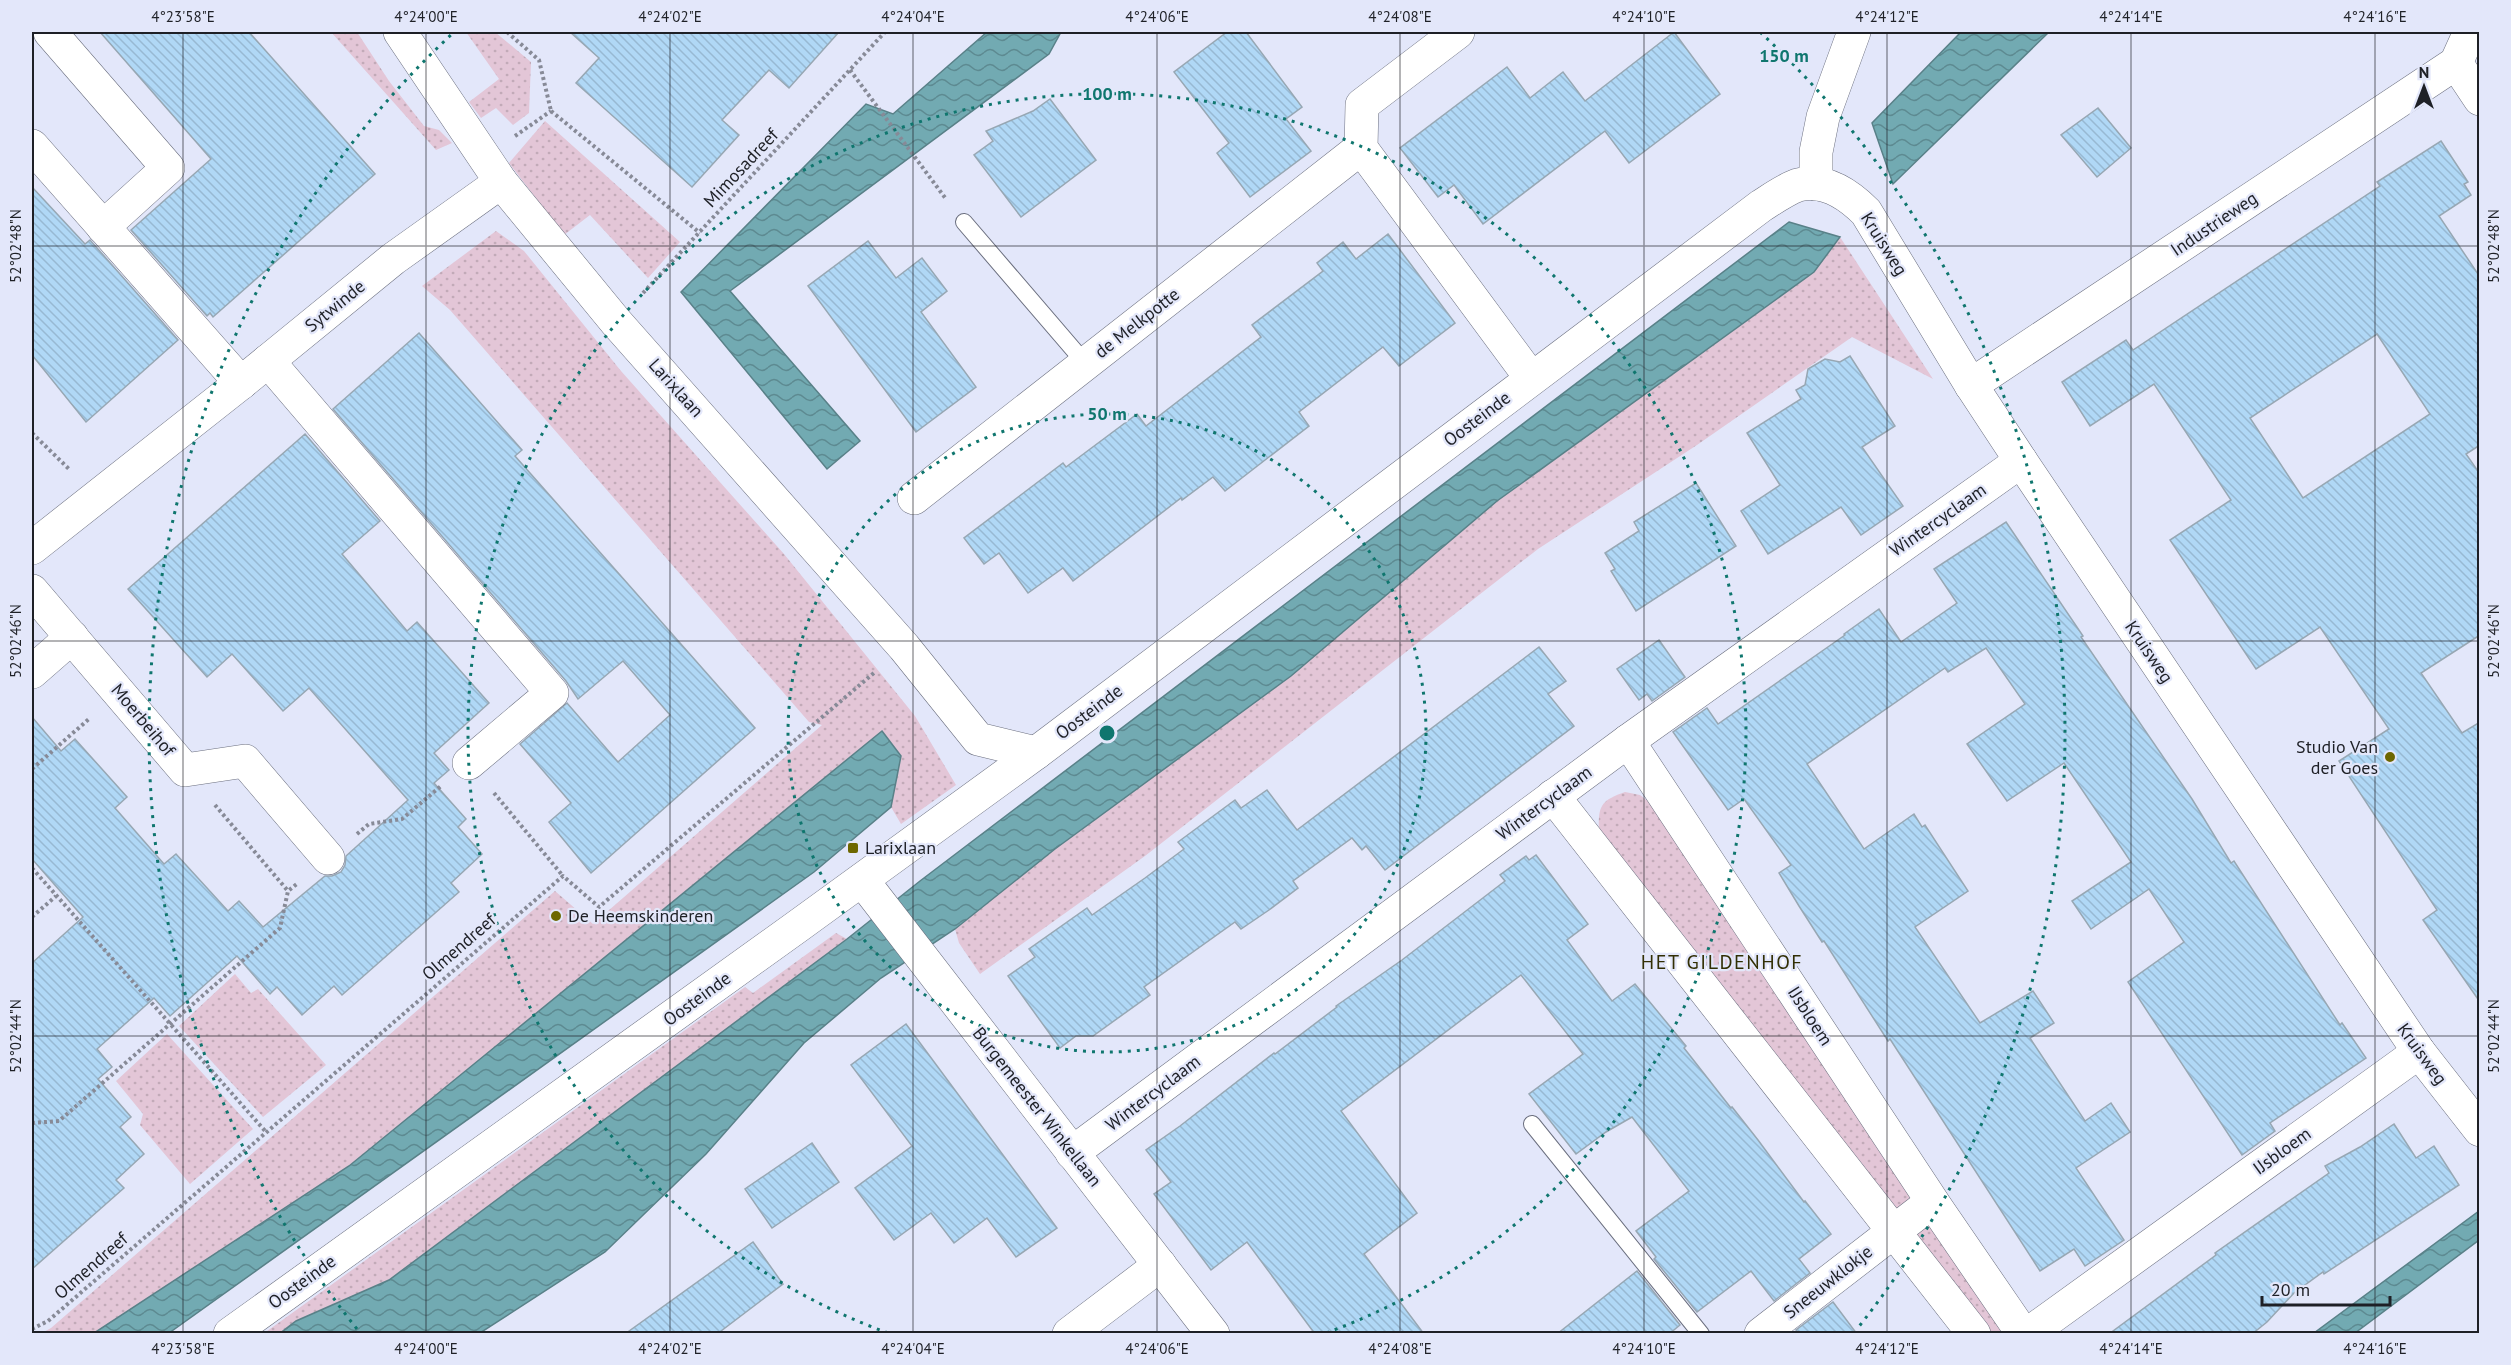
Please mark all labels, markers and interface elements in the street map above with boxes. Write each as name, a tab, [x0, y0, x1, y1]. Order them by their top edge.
text: 4°23'58"E	[151, 7, 215, 26]
text: 4°24'00"E	[394, 7, 458, 26]
text: 4°24'02"E	[638, 7, 702, 26]
text: 4°24'04"E	[881, 7, 945, 26]
text: 4°24'06"E	[1125, 7, 1189, 26]
text: 4°24'08"E	[1368, 7, 1432, 26]
text: 4°24'10"E	[1612, 7, 1676, 26]
text: 4°24'12"E	[1855, 7, 1919, 26]
text: 4°24'14"E	[2099, 7, 2163, 26]
text: 4°24'16"E	[2343, 7, 2407, 26]
text: 150 m	[1759, 44, 1809, 67]
north arrow	[2394, 57, 2454, 117]
text: N	[2419, 62, 2429, 82]
text: 100 m	[1082, 82, 1132, 105]
street label: Mimosadreef	[698, 123, 784, 212]
street label: Industrieweg	[2166, 186, 2261, 261]
street label: Kruisweg	[1856, 208, 1913, 280]
text: 52°02'48"N	[6, 209, 25, 283]
text: 52°02'48"N	[2484, 209, 2503, 283]
street label: Sytwinde	[300, 274, 369, 337]
street label: de Melkpotte	[1090, 282, 1184, 363]
street label: Larixlaan	[644, 354, 709, 422]
street label: Oosteinde	[1439, 386, 1515, 451]
text: 50 m	[1087, 402, 1127, 425]
street label: Wintercyclaam	[1885, 478, 1990, 561]
text: 52°02'46"N	[6, 604, 25, 678]
text: 52°02'46"N	[2484, 604, 2503, 678]
street label: Kruisweg	[2120, 616, 2179, 687]
street label: Moerbeihof	[106, 679, 181, 762]
street label: Oosteinde	[1051, 679, 1127, 744]
centre of rings	[1097, 723, 1117, 743]
place label: Studio Van der Goes	[2296, 735, 2378, 779]
marker: Studio Van der Goes	[2383, 750, 2397, 764]
street label: Wintercyclaam	[1491, 760, 1596, 845]
place label: Larixlaan	[865, 836, 936, 859]
marker: Larixlaan	[846, 841, 860, 855]
place label: De Heemskinderen	[568, 904, 713, 927]
street label: Olmendreef	[417, 907, 501, 985]
marker: De Heemskinderen	[549, 909, 563, 923]
district label: HET GILDENHOF	[1641, 949, 1803, 975]
street label: Oosteinde	[658, 966, 735, 1031]
street label: IJsbloem	[1783, 982, 1838, 1050]
text: 52°02'44"N	[6, 999, 25, 1073]
text: 52°02'44"N	[2484, 999, 2503, 1073]
street label: Kruisweg	[2392, 1018, 2452, 1089]
street label: Burgemeester Winkellaan	[968, 1022, 1107, 1191]
street label: Wintercyclaam	[1101, 1050, 1205, 1136]
street label: IJsbloem	[2248, 1122, 2315, 1179]
street label: Olmendreef	[49, 1226, 133, 1304]
street label: Sneeuwklokje	[1779, 1240, 1877, 1323]
street label: Oosteinde	[263, 1249, 340, 1314]
scale bar	[2262, 1269, 2390, 1307]
text: 20 m	[2271, 1278, 2310, 1301]
text: 4°23'58"E	[151, 1339, 215, 1358]
text: 4°24'00"E	[394, 1339, 458, 1358]
text: 4°24'02"E	[638, 1339, 702, 1358]
text: 4°24'04"E	[881, 1339, 945, 1358]
text: 4°24'06"E	[1125, 1339, 1189, 1358]
text: 4°24'08"E	[1368, 1339, 1432, 1358]
text: 4°24'10"E	[1612, 1339, 1676, 1358]
text: 4°24'12"E	[1855, 1339, 1919, 1358]
text: 4°24'14"E	[2099, 1339, 2163, 1358]
text: 4°24'16"E	[2343, 1339, 2407, 1358]

